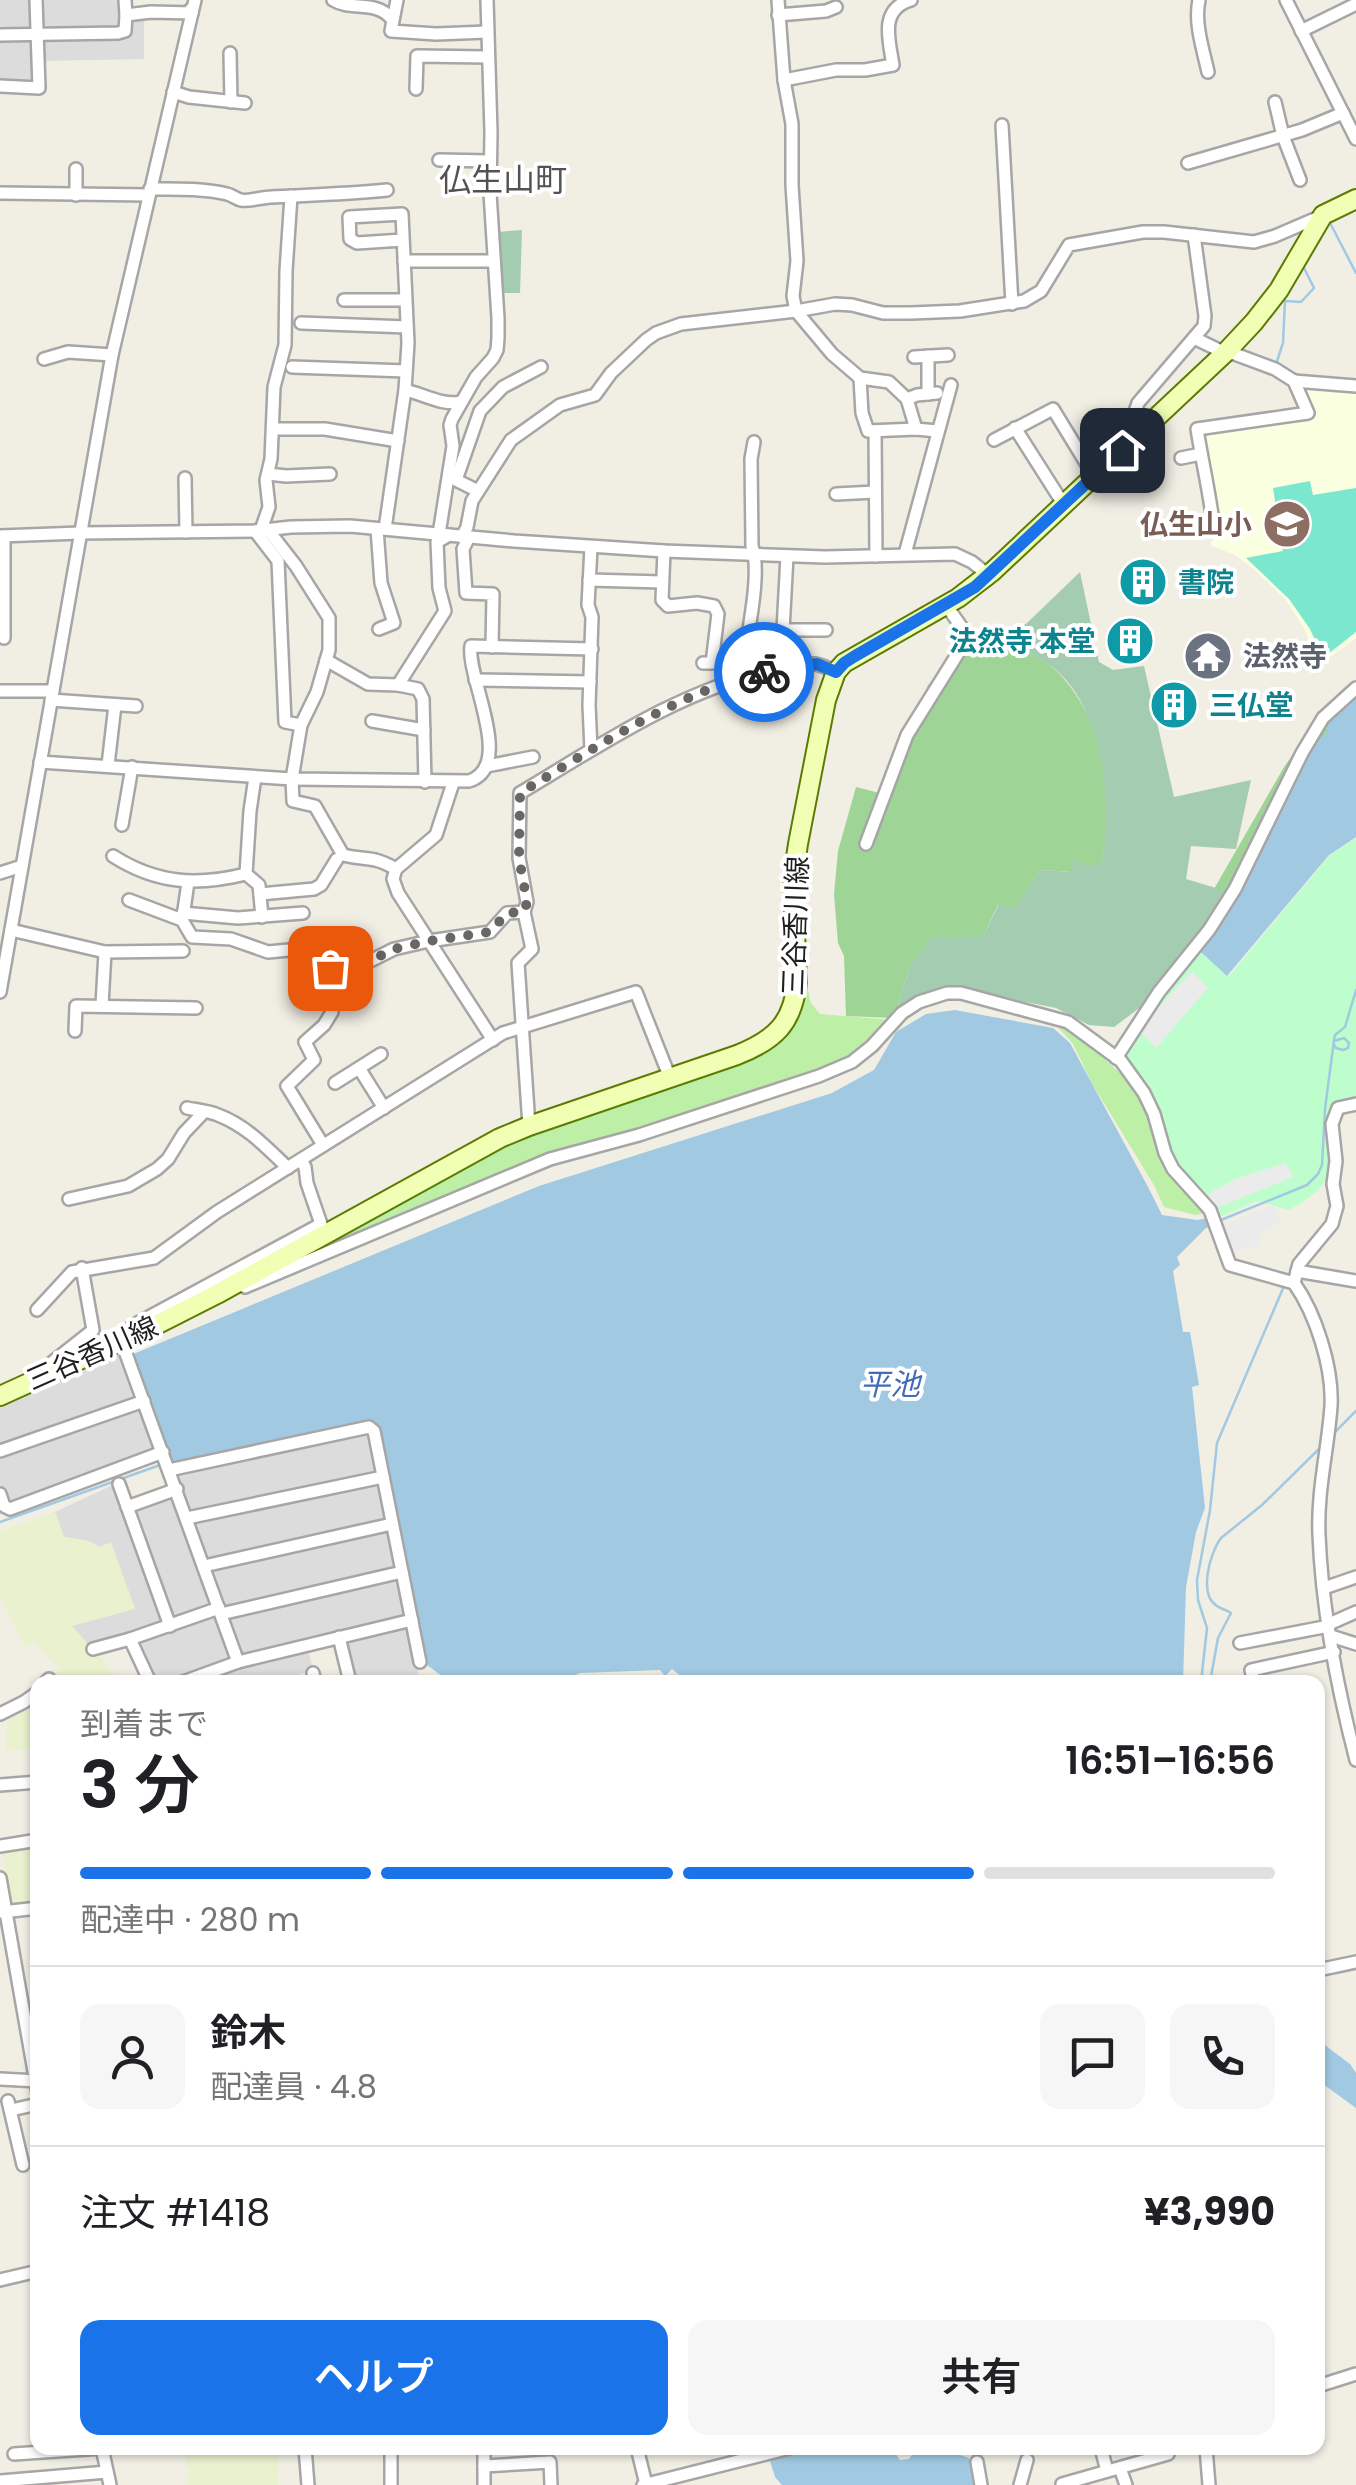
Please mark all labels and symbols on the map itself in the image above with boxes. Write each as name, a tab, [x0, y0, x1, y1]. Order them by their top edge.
district label: 仏生山町	[439, 157, 567, 202]
pin	[1080, 408, 1165, 493]
school or university icon: 仏生山小	[1261, 498, 1313, 550]
place label: 仏生山小	[1140, 505, 1252, 544]
building icon: 書院	[1117, 556, 1169, 608]
place label: 書院	[1178, 563, 1234, 602]
building icon: 法然寺 本堂	[1104, 615, 1156, 667]
courier	[714, 622, 814, 722]
place label: 法然寺 本堂	[949, 622, 1095, 661]
temple icon: 法然寺	[1182, 630, 1234, 682]
place label: 法然寺	[1243, 637, 1327, 676]
building icon: 三仏堂	[1148, 679, 1200, 731]
place label: 三仏堂	[1209, 686, 1293, 725]
street label: 三谷香川線	[774, 855, 817, 997]
pin	[288, 926, 373, 1011]
street label: 三谷香川線	[20, 1307, 164, 1400]
water label: 平池	[860, 1363, 923, 1406]

